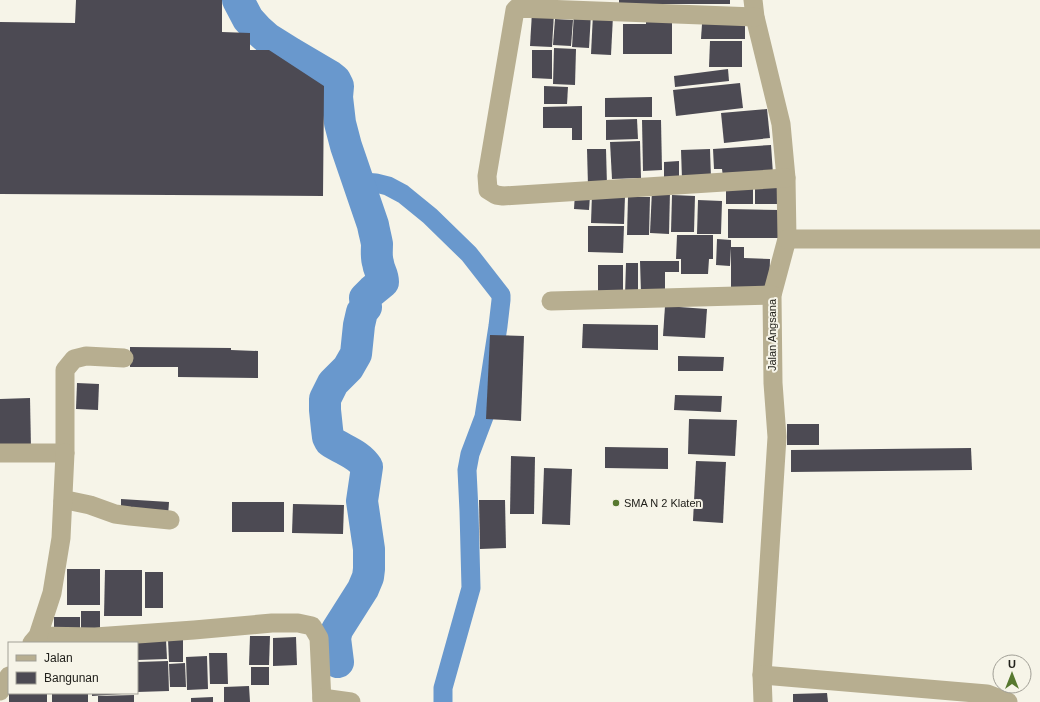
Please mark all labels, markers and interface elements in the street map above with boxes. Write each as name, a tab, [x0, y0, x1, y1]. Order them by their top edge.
street label: Jalan Angsana	[766, 298, 778, 371]
place label: SMA N 2 Klaten	[624, 497, 702, 509]
marker: SMA N 2 Klaten	[611, 498, 621, 508]
legend	[8, 642, 138, 694]
text: Jalan	[44, 651, 73, 665]
north arrow	[992, 654, 1032, 694]
text: U	[1008, 658, 1016, 670]
text: Bangunan	[44, 671, 99, 685]

